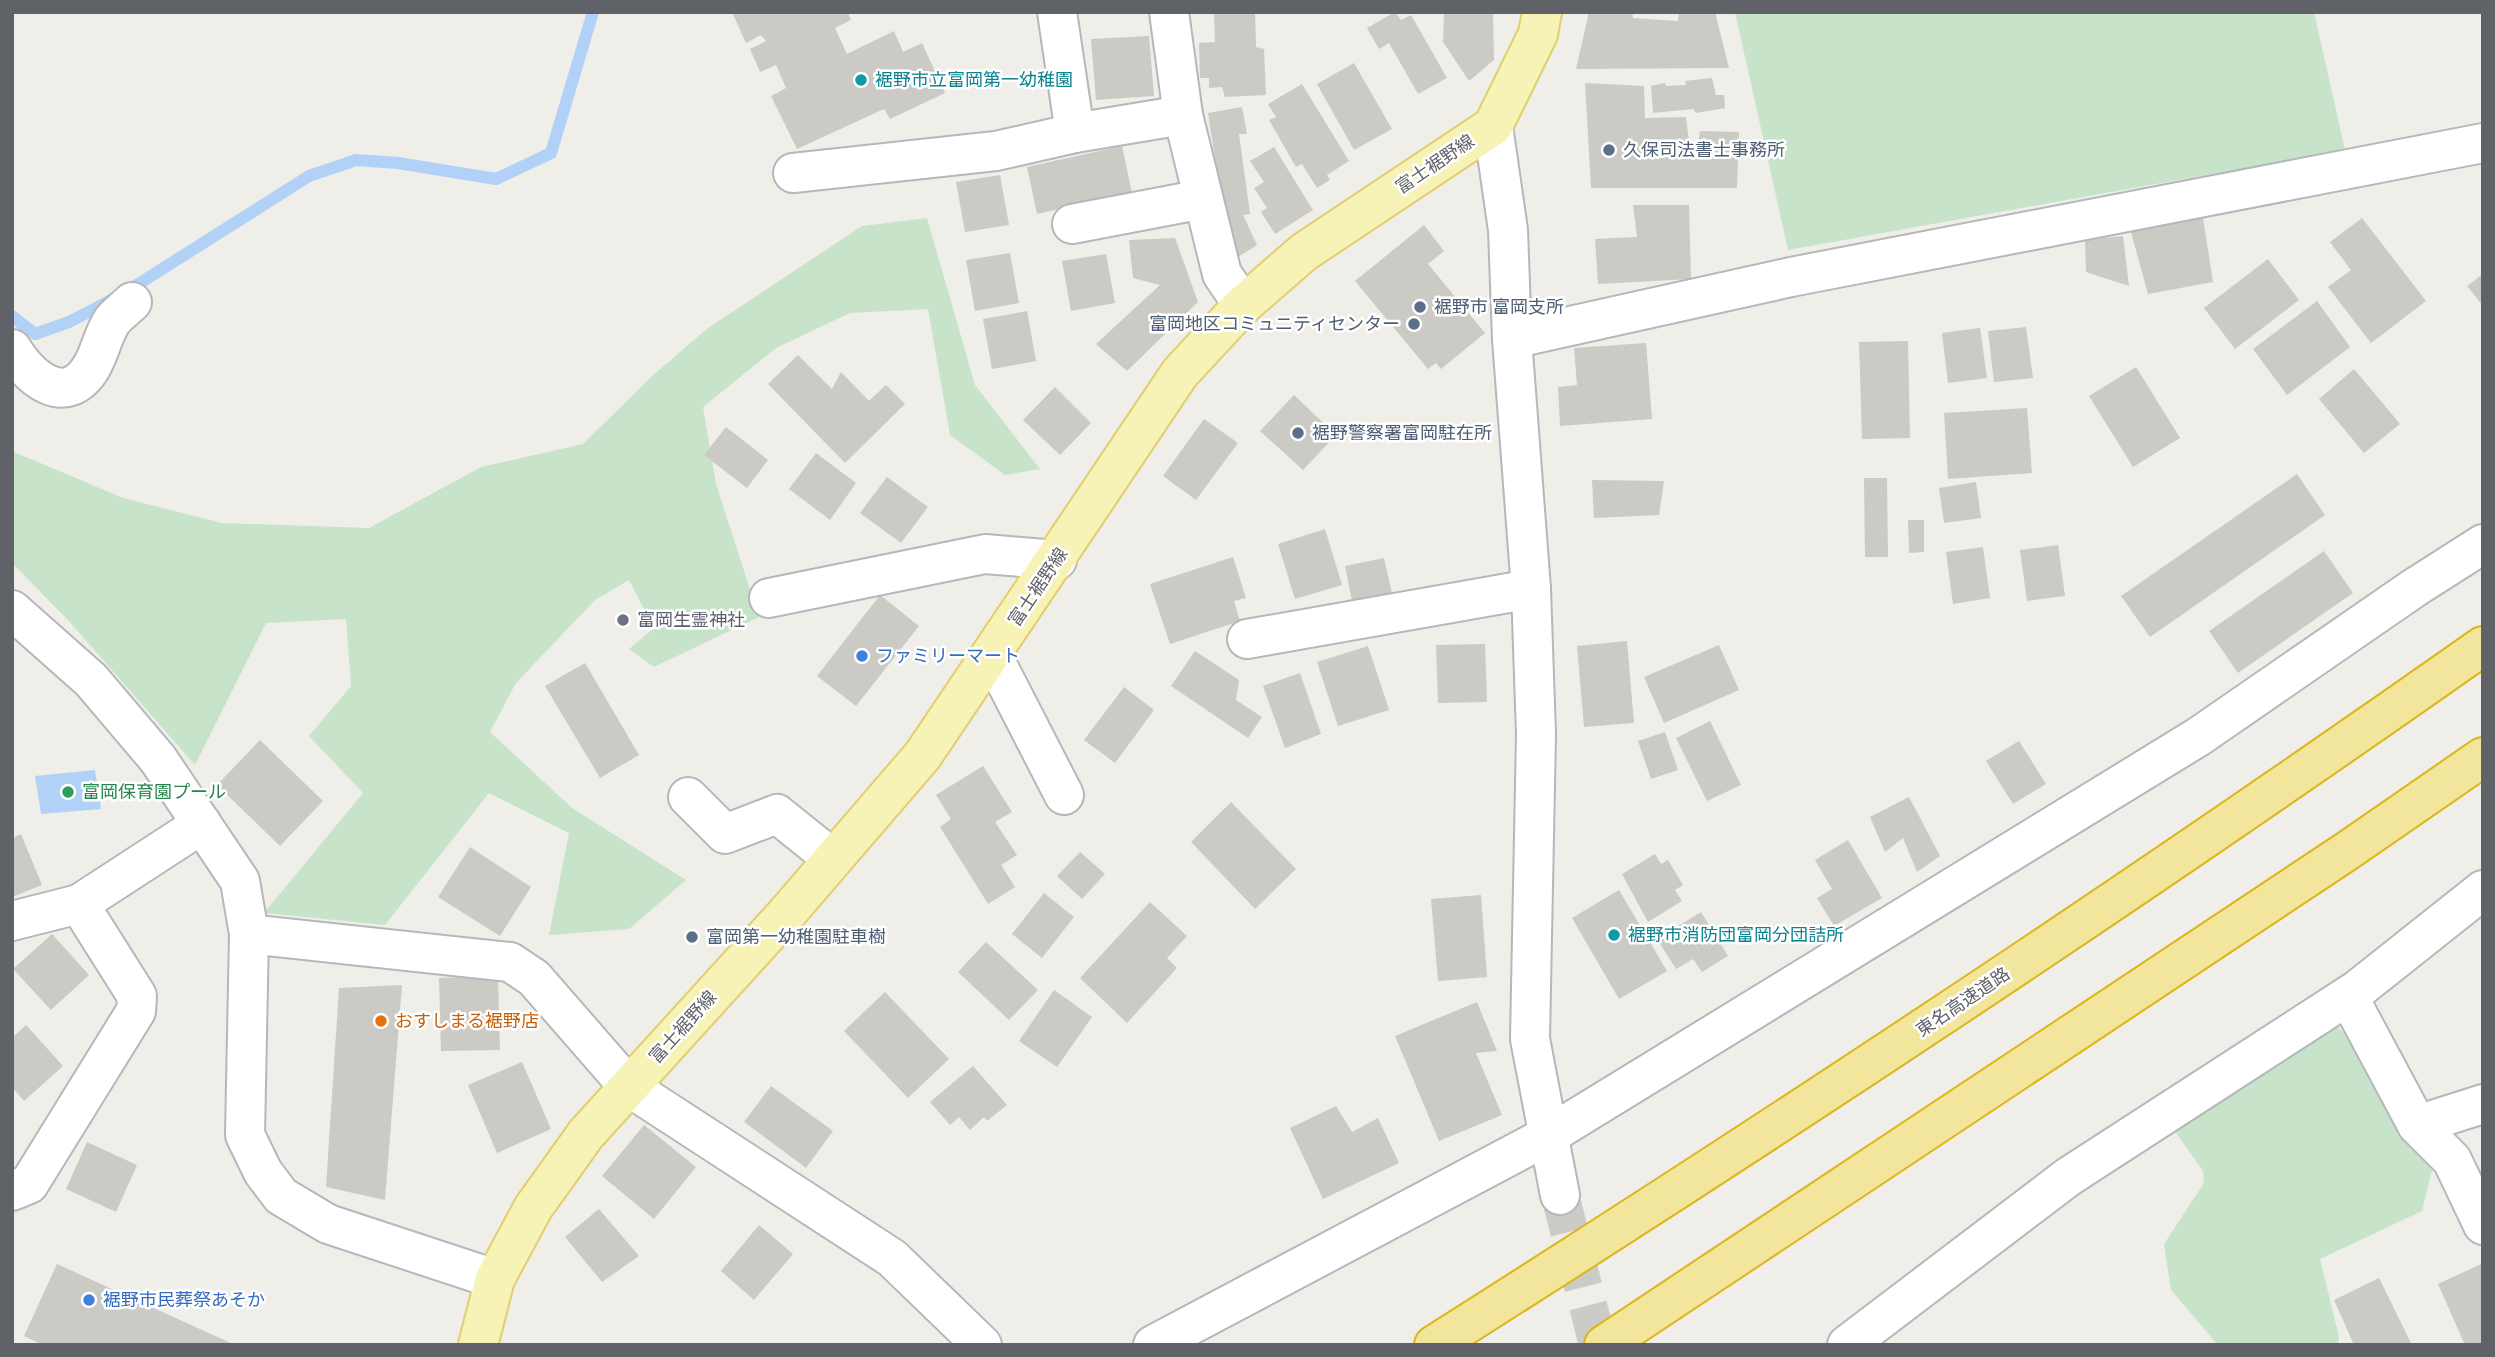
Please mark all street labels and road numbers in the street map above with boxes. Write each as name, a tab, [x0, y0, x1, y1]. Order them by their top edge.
street label: 富士裾野線	[1392, 130, 1477, 197]
street label: 富士裾野線	[1004, 544, 1071, 629]
street label: 東名高速道路	[1912, 963, 2013, 1040]
street label: 富士裾野線	[645, 986, 720, 1066]

